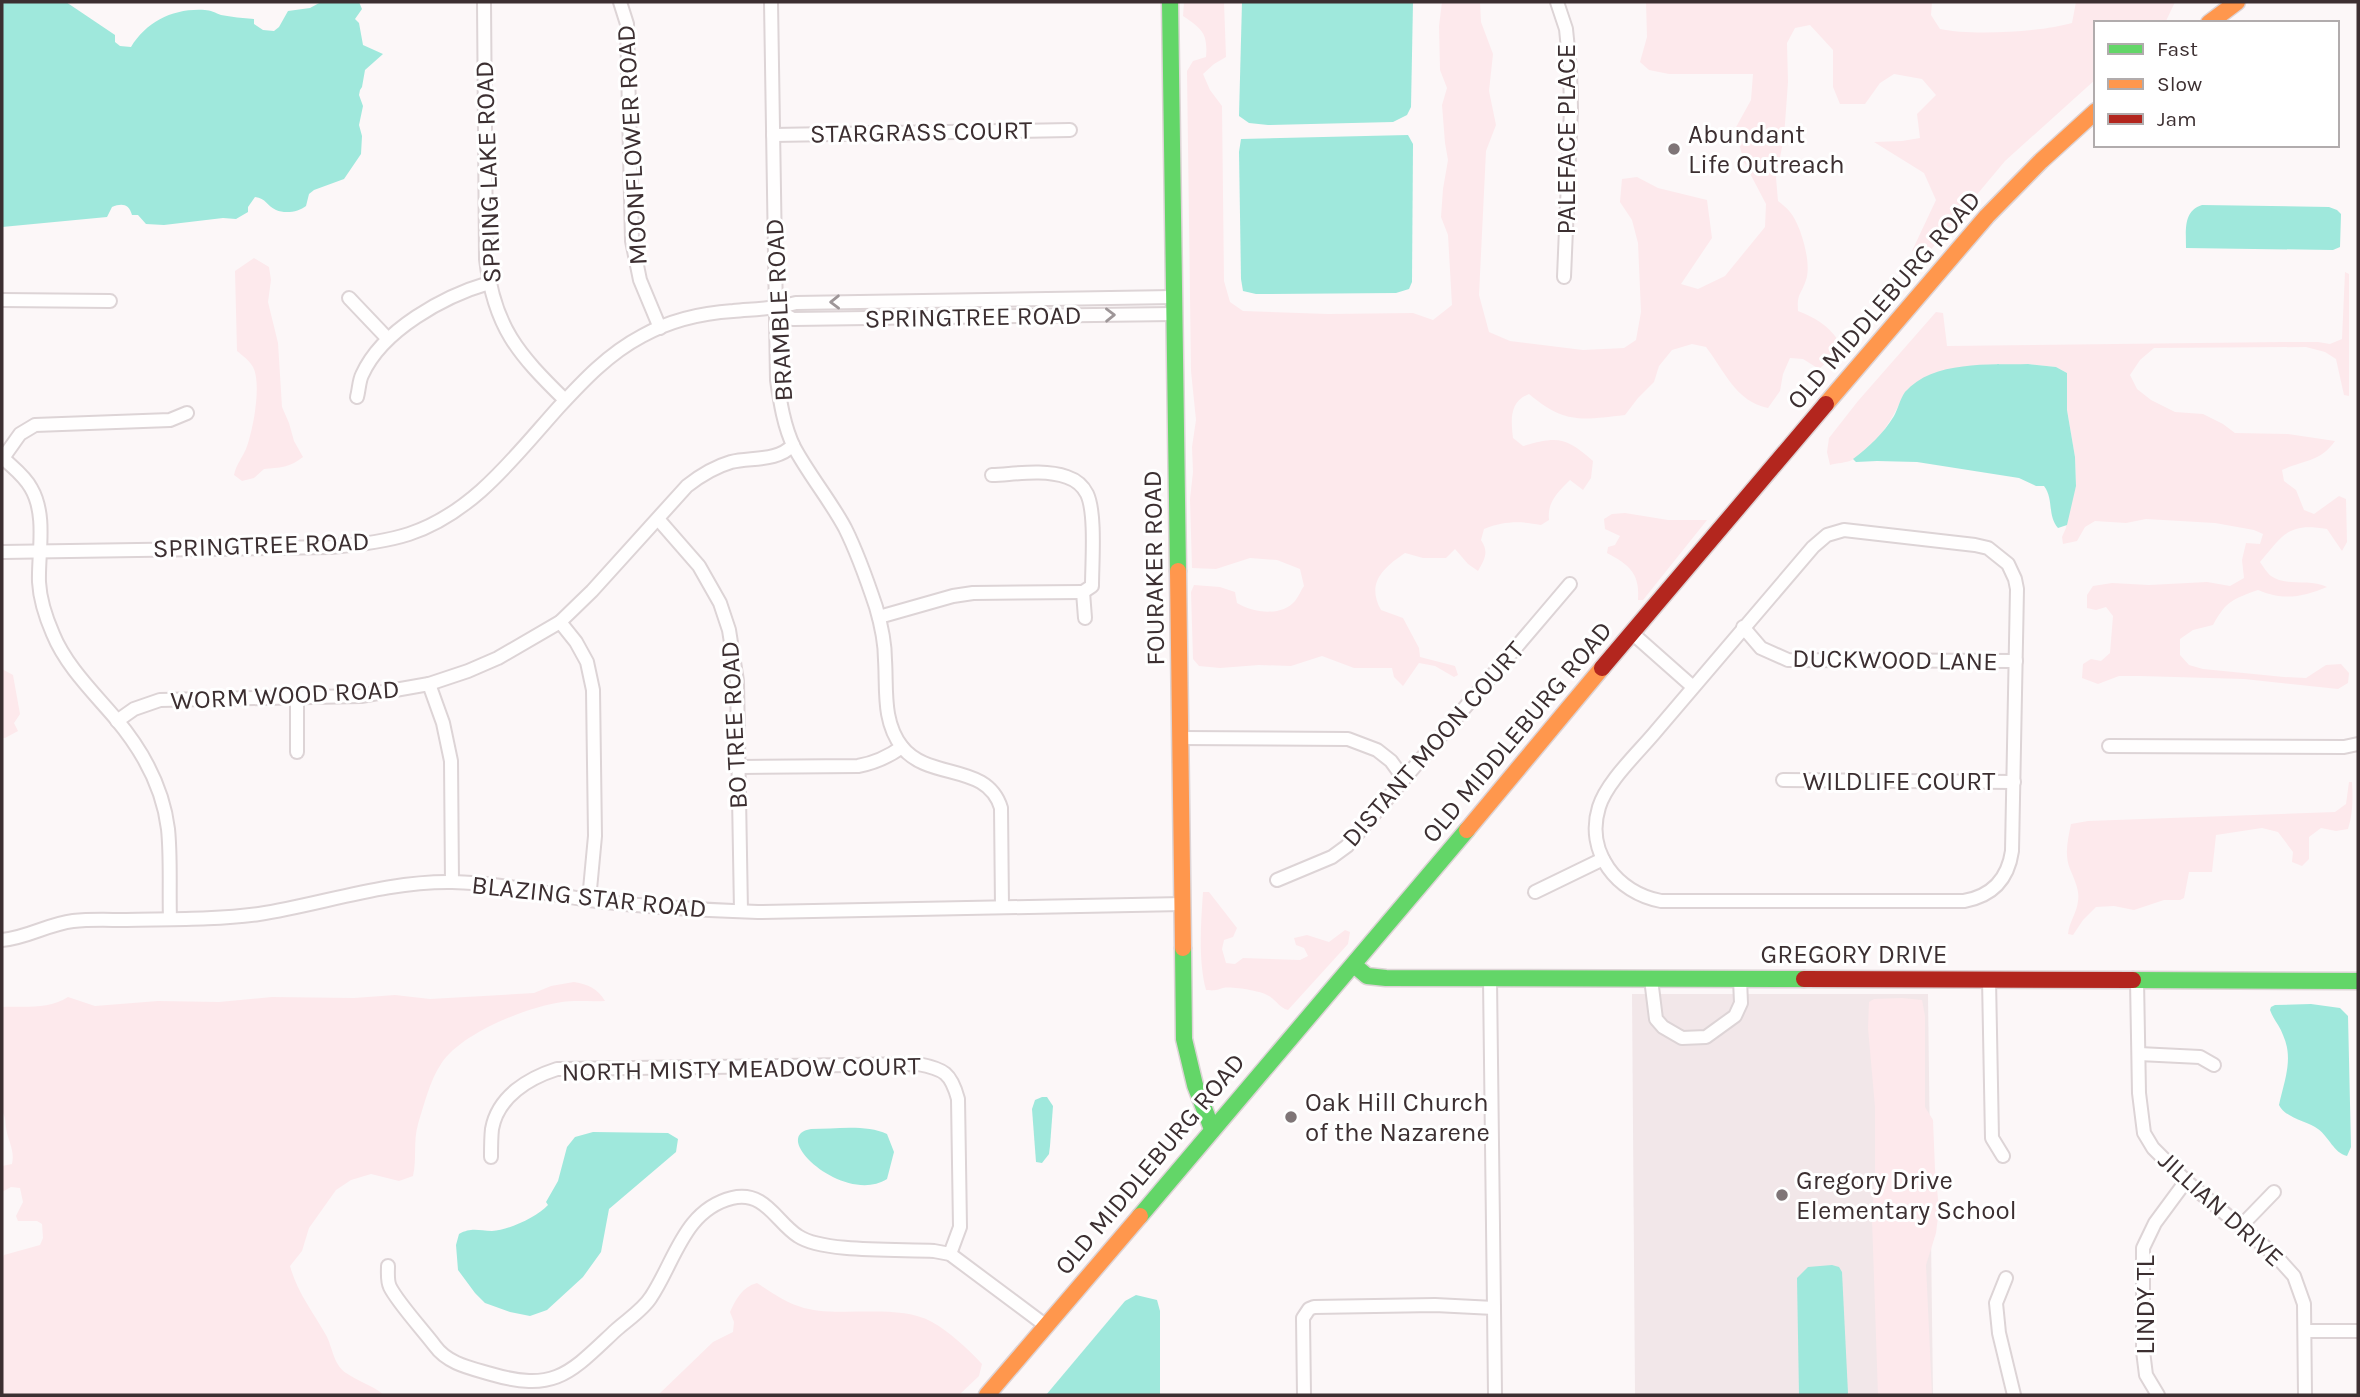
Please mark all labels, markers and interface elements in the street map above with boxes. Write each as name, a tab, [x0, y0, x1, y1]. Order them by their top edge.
legend	[2094, 21, 2339, 147]
street label: MOONFLOWER ROAD	[610, 24, 654, 266]
text: Fast	[2157, 37, 2198, 61]
street label: PALEFACE PLACE	[1551, 44, 1582, 234]
street label: SPRING LAKE ROAD	[469, 60, 507, 284]
text: Slow	[2157, 72, 2202, 96]
text: Jam	[2157, 107, 2197, 131]
street label: STARGRASS COURT	[810, 115, 1032, 149]
place label: Abundant Life Outreach	[1688, 119, 1845, 180]
marker: Abundant Life Outreach	[1666, 141, 1682, 157]
street label: OLD MIDDLEBURG ROAD	[1781, 184, 1987, 416]
street label: BRAMBLE ROAD	[759, 218, 799, 402]
one-way arrow	[830, 294, 840, 310]
street label: SPRINGTREE ROAD	[864, 300, 1082, 334]
one-way arrow	[1106, 307, 1116, 323]
street label: FOURAKER ROAD	[1137, 470, 1171, 666]
street label: SPRINGTREE ROAD	[152, 526, 370, 564]
street label: OLD MIDDLEBURG ROAD	[1415, 615, 1619, 849]
street label: DISTANT MOON COURT	[1335, 635, 1531, 853]
street label: BO TREE ROAD	[714, 640, 754, 810]
street label: DUCKWOOD LANE	[1792, 643, 1998, 677]
street label: WORM WOOD ROAD	[170, 674, 400, 716]
street label: WILDLIFE COURT	[1803, 766, 1995, 797]
street label: BLAZING STAR ROAD	[470, 869, 708, 925]
street label: GREGORY DRIVE	[1761, 939, 1947, 970]
street label: OLD MIDDLEBURG ROAD	[1048, 1047, 1252, 1281]
street label: NORTH MISTY MEADOW COURT	[561, 1050, 921, 1088]
place label: Oak Hill Church of the Nazarene	[1305, 1087, 1490, 1148]
marker: Oak Hill Church of the Nazarene	[1283, 1109, 1299, 1125]
street label: JILLIAN DRIVE	[2152, 1145, 2290, 1273]
place label: Gregory Drive Elementary School	[1796, 1165, 2017, 1226]
marker: Gregory Drive Elementary School	[1774, 1187, 1790, 1203]
street label: LINDY TL	[2130, 1255, 2161, 1355]

